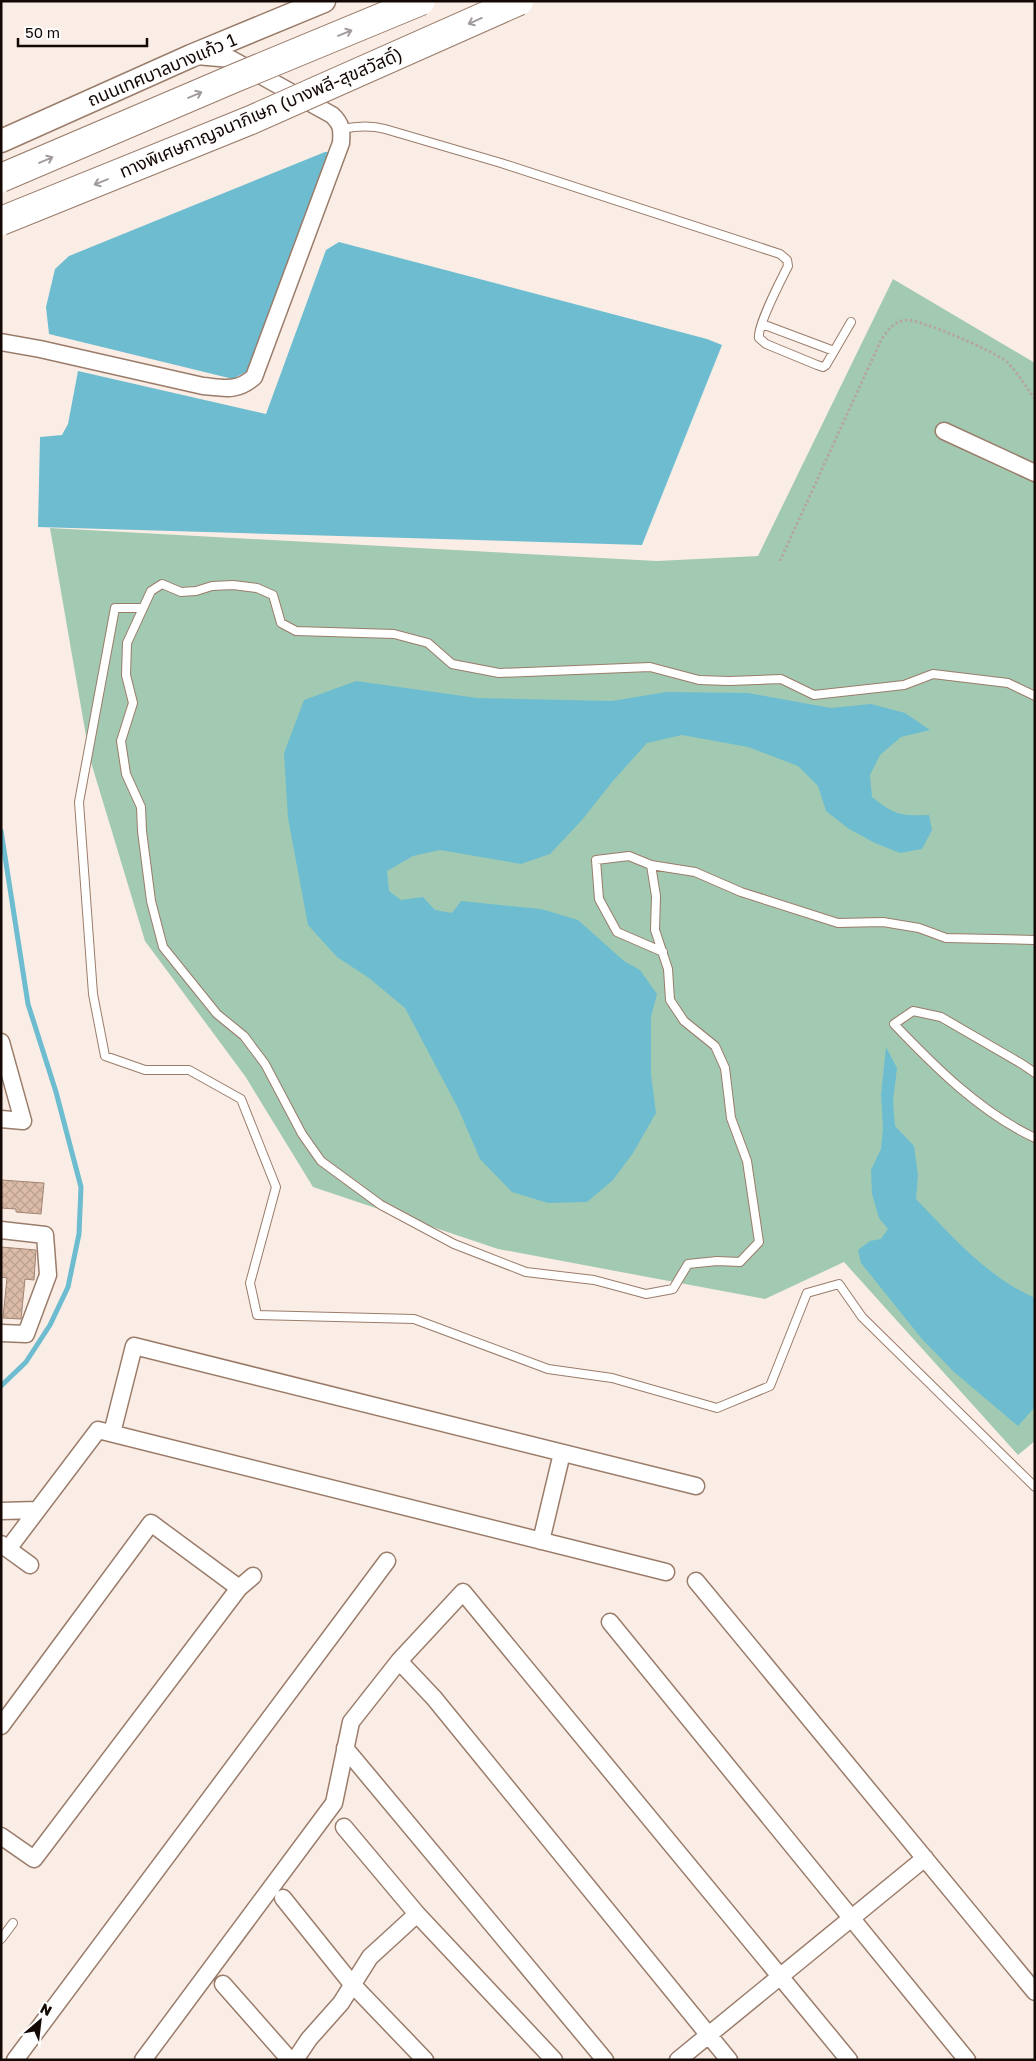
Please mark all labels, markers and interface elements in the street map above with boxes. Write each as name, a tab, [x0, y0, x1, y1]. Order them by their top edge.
scale bar	[18, 15, 146, 47]
one-way arrow	[468, 16, 483, 26]
text: 50 m	[25, 23, 60, 41]
one-way arrow	[337, 27, 352, 37]
street label: ถนนเทศบาลบางแก้ว 1	[84, 28, 240, 110]
street label: ทางพิเศษกาญจนาภิเษก (บางพลี-สุขสวัสดิ์)	[116, 42, 406, 183]
one-way arrow	[187, 90, 202, 100]
one-way arrow	[38, 154, 53, 164]
one-way arrow	[93, 178, 108, 187]
north arrow	[15, 1996, 65, 2046]
text: N	[38, 1999, 55, 2019]

